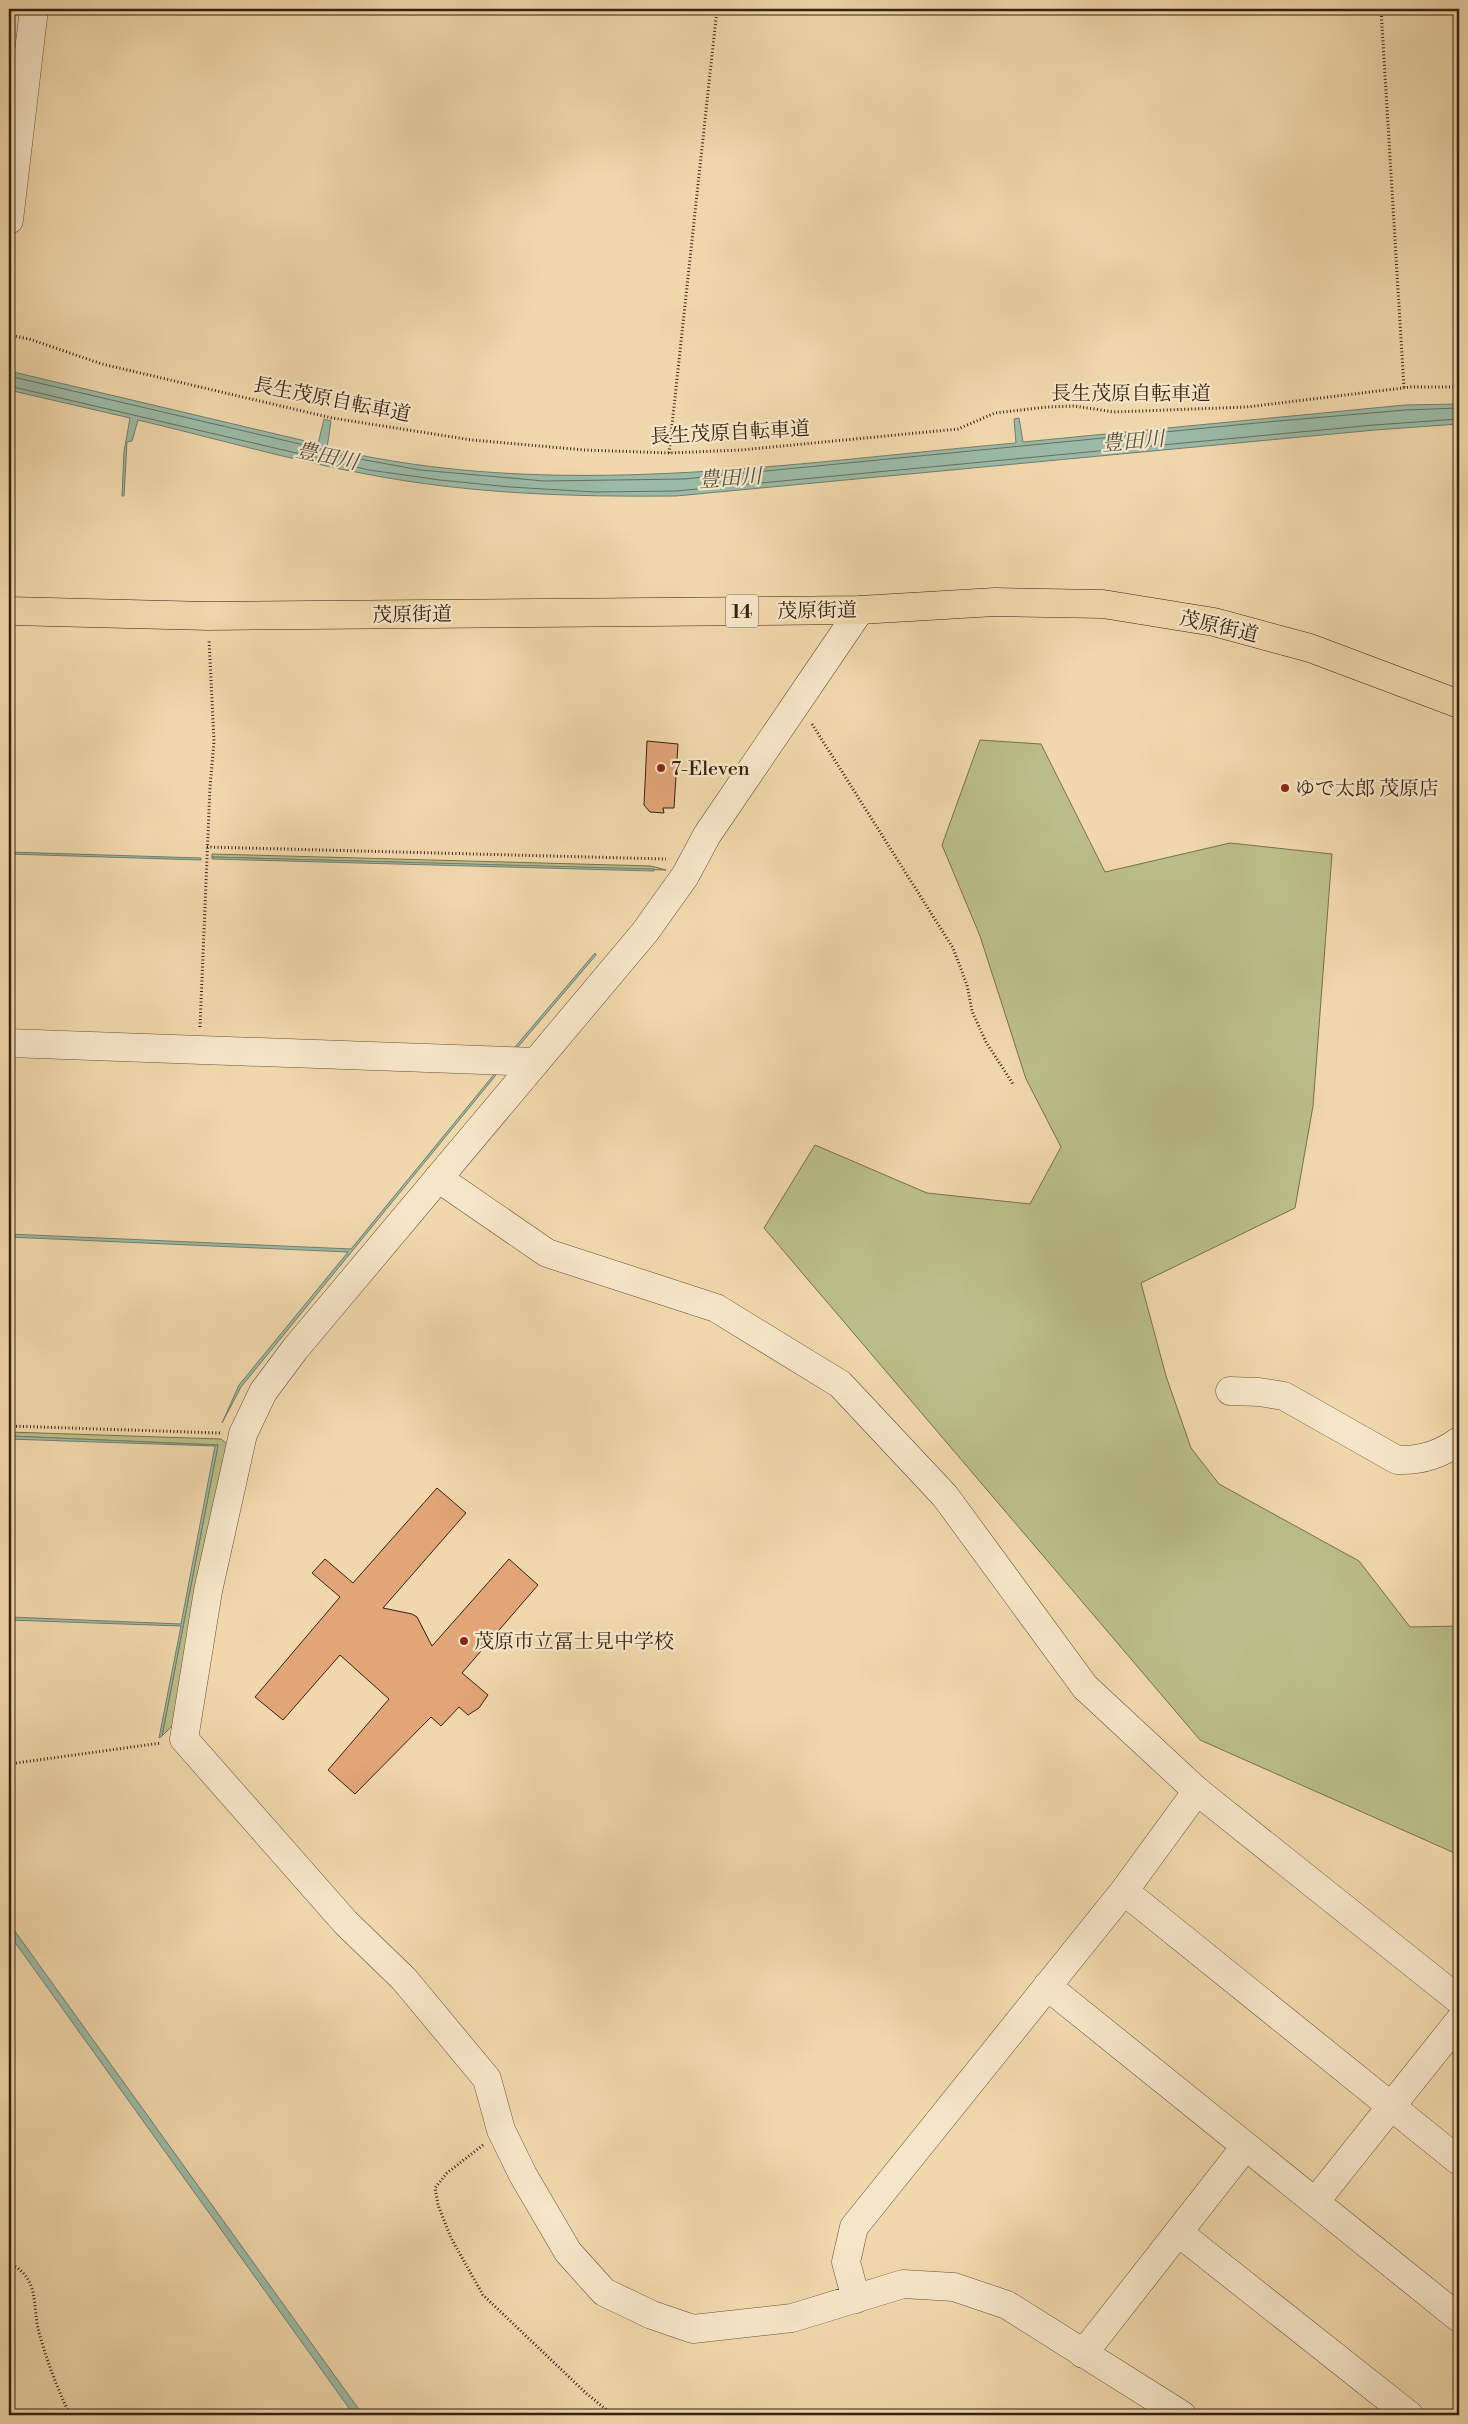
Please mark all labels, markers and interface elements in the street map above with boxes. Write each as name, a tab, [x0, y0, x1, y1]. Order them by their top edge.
street label: 長生茂原自転車道	[251, 373, 413, 428]
street label: 長生茂原自転車道	[1051, 382, 1211, 407]
street label: 長生茂原自転車道	[650, 417, 811, 450]
water label: 豊田川	[1101, 426, 1168, 458]
water label: 豊田川	[293, 438, 362, 477]
water label: 豊田川	[698, 464, 764, 494]
road number: 14	[726, 594, 758, 628]
street label: 茂原街道	[777, 598, 857, 625]
street label: 茂原街道	[372, 602, 452, 629]
street label: 茂原街道	[1177, 606, 1260, 649]
place label: 7-Eleven	[671, 757, 750, 782]
marker: 7-Eleven	[655, 762, 667, 774]
place label: ゆで太郎 茂原店	[1295, 777, 1439, 802]
marker: ゆで太郎 茂原店	[1279, 782, 1291, 794]
place label: 茂原市立冨士見中学校	[474, 1630, 674, 1655]
marker: 茂原市立冨士見中学校	[458, 1635, 470, 1647]

